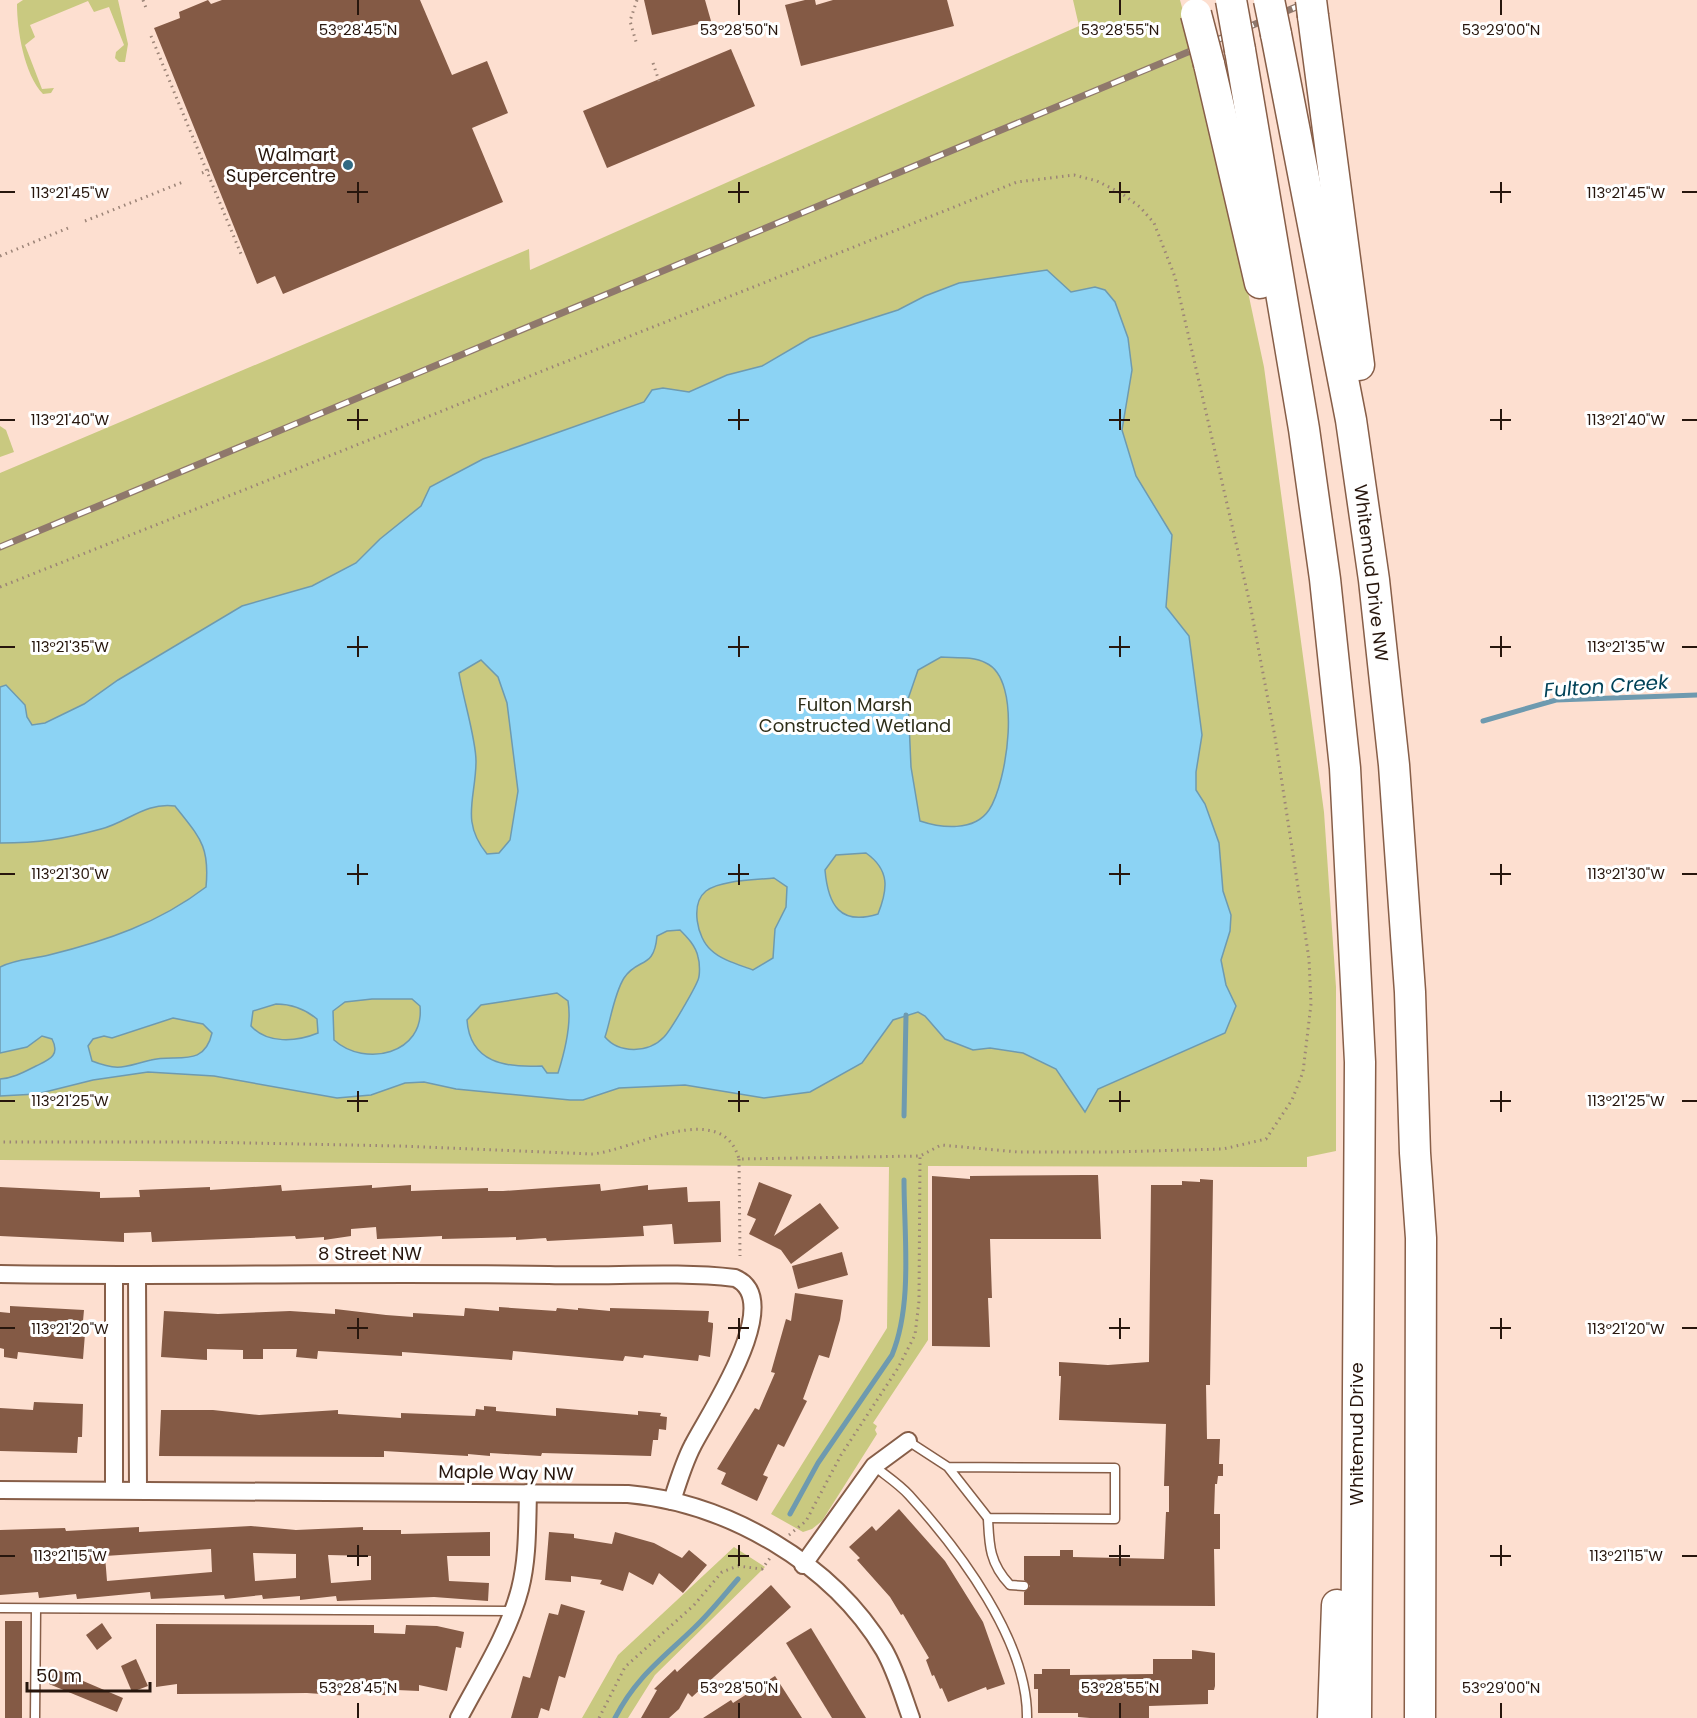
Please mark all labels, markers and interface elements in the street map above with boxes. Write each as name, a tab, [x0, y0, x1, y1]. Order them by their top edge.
text: 53°28'45"N	[319, 19, 397, 40]
text: 53°28'50"N	[700, 19, 778, 40]
text: 53°28'55"N	[1081, 19, 1159, 40]
text: 53°29'00"N	[1462, 19, 1540, 40]
place label: Walmart Supercentre	[226, 142, 336, 188]
marker: Walmart Supercentre	[341, 158, 355, 172]
text: 113°21'45"W	[31, 182, 109, 203]
text: 113°21'45"W	[1587, 182, 1665, 203]
text: 113°21'40"W	[31, 409, 109, 430]
text: 113°21'40"W	[1587, 409, 1665, 430]
street label: Whitemud Drive NW	[1348, 483, 1395, 663]
text: 113°21'35"W	[31, 636, 109, 657]
text: 113°21'35"W	[1587, 636, 1665, 657]
water label: Fulton Creek	[1543, 668, 1671, 704]
park label: Fulton Marsh Constructed Wetland	[759, 692, 951, 738]
text: 113°21'30"W	[31, 863, 109, 884]
text: 113°21'30"W	[1587, 863, 1665, 884]
text: 113°21'25"W	[31, 1090, 109, 1111]
text: 113°21'25"W	[1587, 1090, 1665, 1111]
street label: 8 Street NW	[318, 1241, 422, 1266]
text: 113°21'20"W	[31, 1318, 109, 1339]
text: 113°21'20"W	[1587, 1318, 1665, 1339]
street label: Whitemud Drive	[1344, 1362, 1369, 1506]
street label: Maple Way NW	[438, 1459, 574, 1486]
text: 113°21'15"W	[33, 1545, 107, 1566]
text: 113°21'15"W	[1589, 1545, 1663, 1566]
scale bar	[27, 1655, 150, 1693]
text: 50 m	[36, 1663, 82, 1688]
text: 53°28'45"N	[319, 1677, 397, 1698]
text: 53°28'50"N	[700, 1677, 778, 1698]
text: 53°28'55"N	[1081, 1677, 1159, 1698]
text: 53°29'00"N	[1462, 1677, 1540, 1698]

